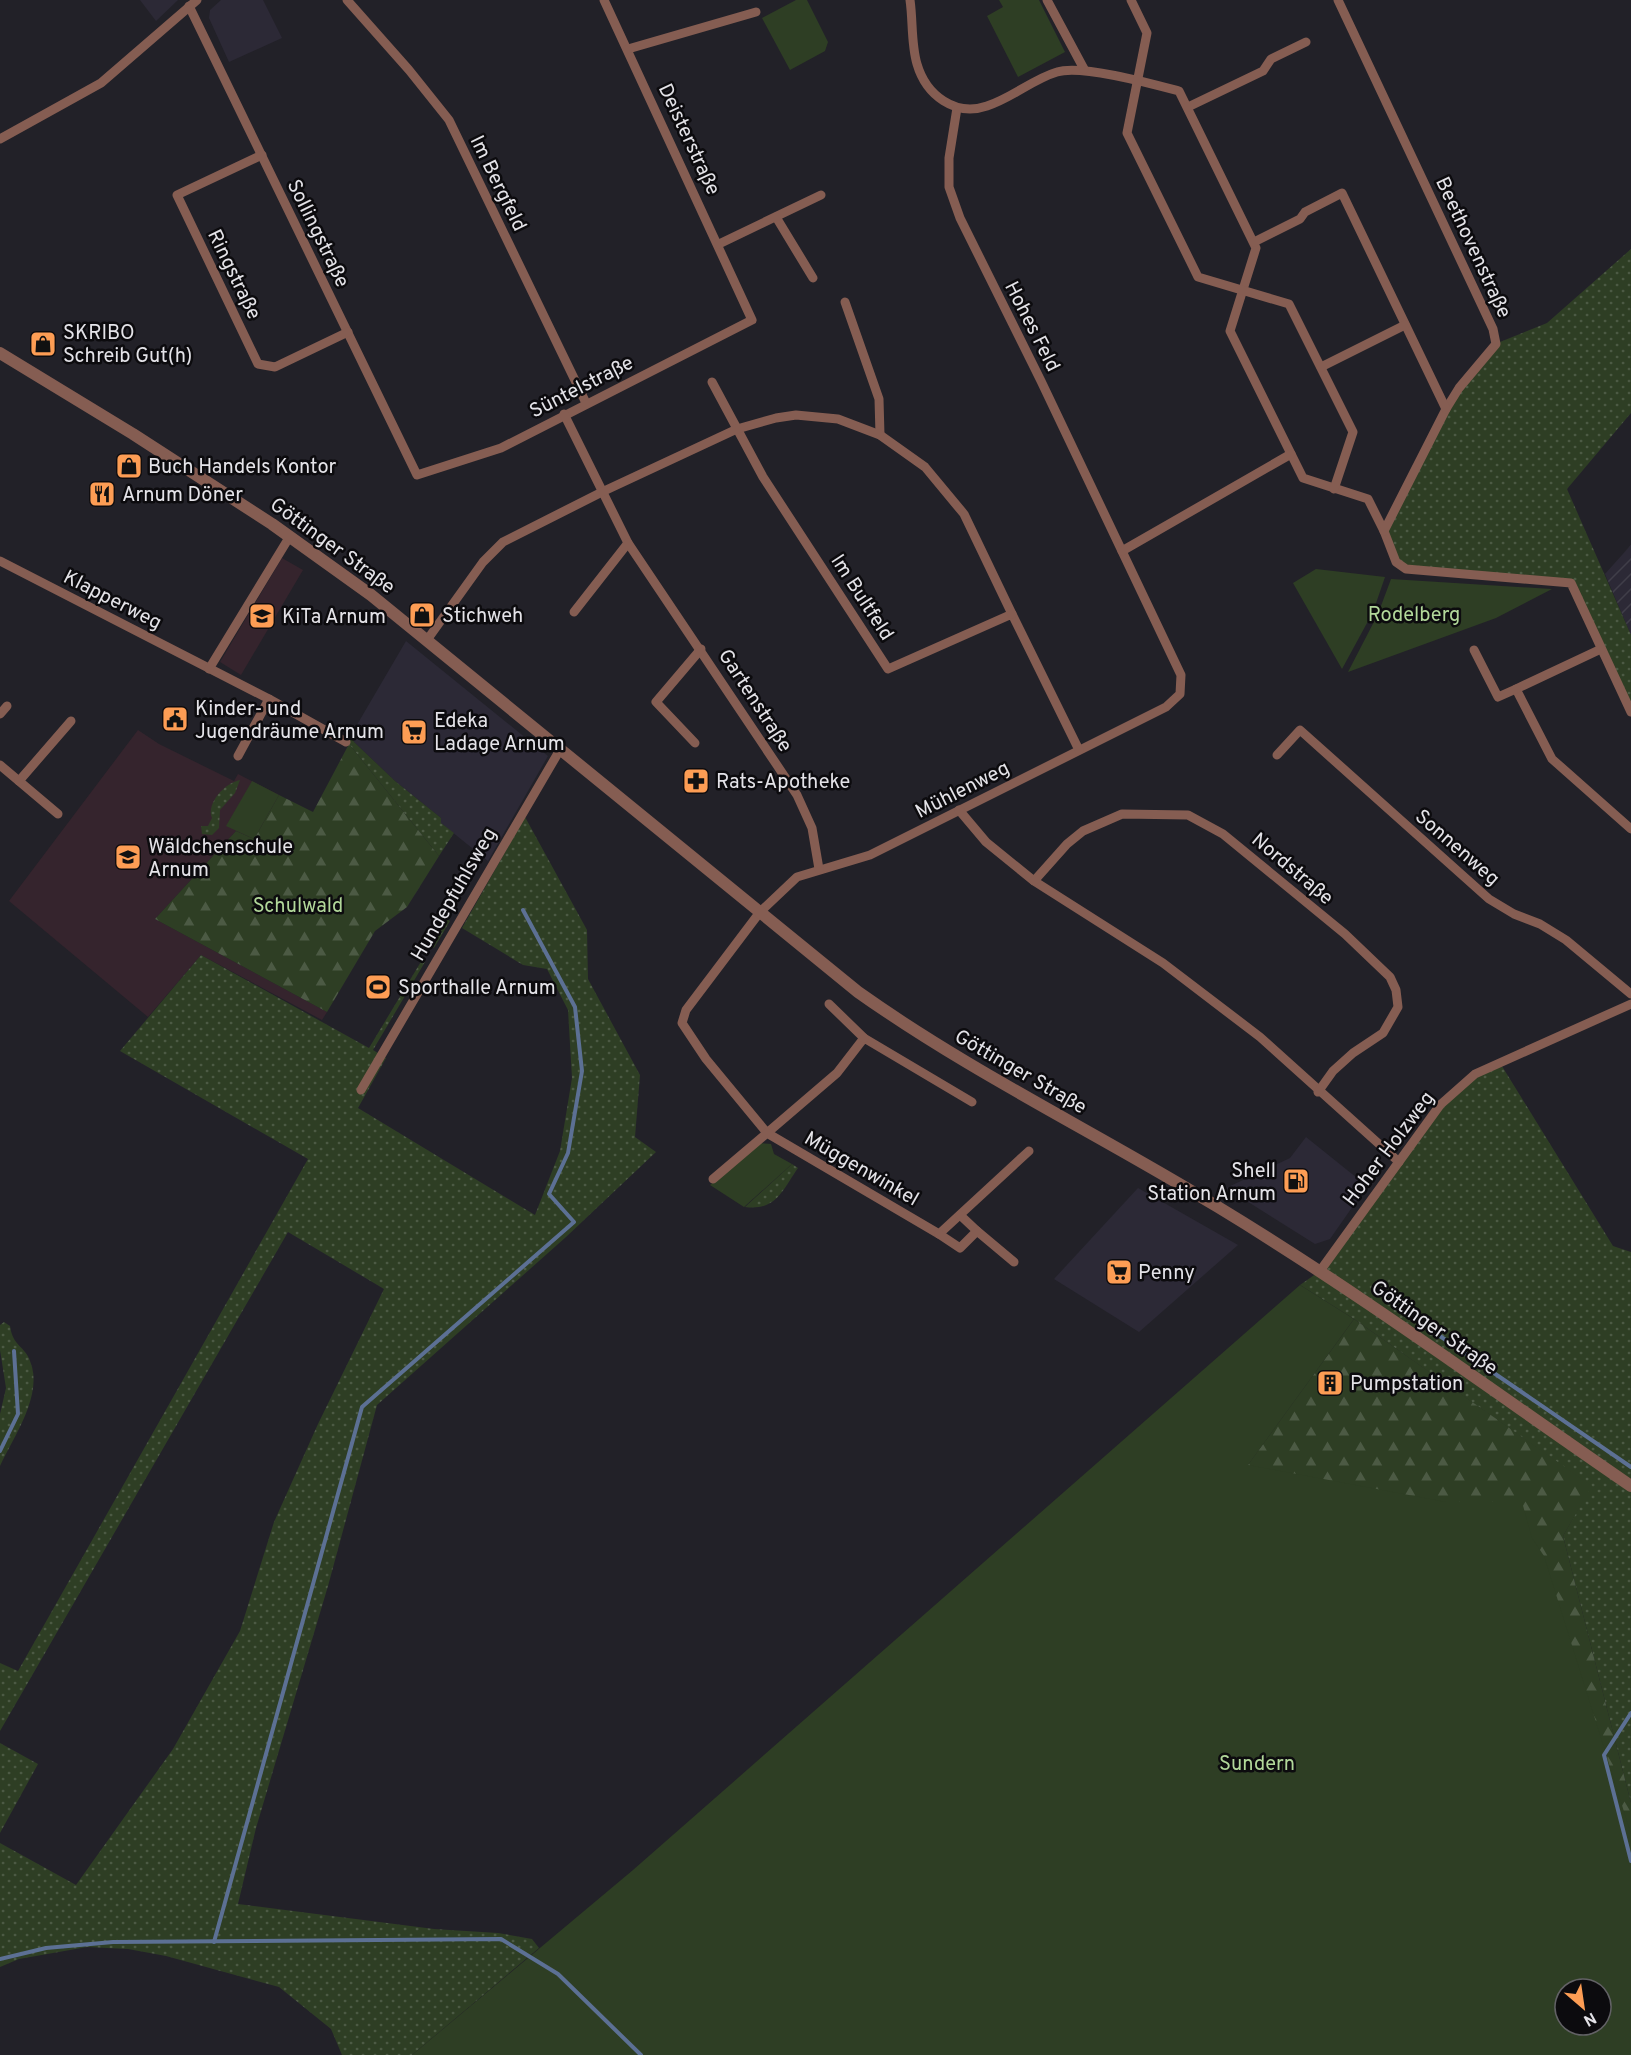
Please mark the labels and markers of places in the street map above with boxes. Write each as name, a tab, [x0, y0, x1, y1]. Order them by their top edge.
place label: SKRIBO Schreib Gut(h)	[63, 321, 192, 370]
shop icon: SKRIBO Schreib Gut(h)	[28, 329, 58, 359]
shop icon: Buch Handels Kontor	[114, 451, 144, 481]
place label: Buch Handels Kontor	[148, 455, 336, 481]
restaurant icon: Arnum Döner	[87, 479, 117, 509]
place label: Arnum Döner	[122, 483, 243, 509]
shop icon: Stichweh	[407, 600, 437, 630]
school or university icon: KiTa Arnum	[247, 601, 277, 631]
place label: Stichweh	[442, 604, 523, 630]
place label: KiTa Arnum	[282, 605, 386, 631]
place label: Kinder- und Jugendräume Arnum	[195, 697, 384, 746]
public building icon: Kinder- und Jugendräume Arnum	[160, 704, 190, 734]
place label: Edeka Ladage Arnum	[434, 709, 565, 758]
supermarket icon: Edeka Ladage Arnum	[399, 717, 429, 747]
pharmacy icon: Rats-Apotheke	[681, 766, 711, 796]
place label: Rats-Apotheke	[716, 770, 850, 796]
place label: Wäldchenschule Arnum	[148, 835, 293, 884]
school or university icon: Wäldchenschule Arnum	[113, 842, 143, 872]
sports icon: Sporthalle Arnum	[363, 972, 393, 1002]
place label: Sporthalle Arnum	[398, 976, 556, 1002]
place label: Shell Station Arnum	[1147, 1159, 1276, 1208]
fuel station icon: Shell Station Arnum	[1281, 1166, 1311, 1196]
supermarket icon: Penny	[1104, 1257, 1134, 1287]
place label: Penny	[1138, 1261, 1195, 1287]
building icon: Pumpstation	[1315, 1368, 1345, 1398]
place label: Pumpstation	[1350, 1372, 1463, 1398]

